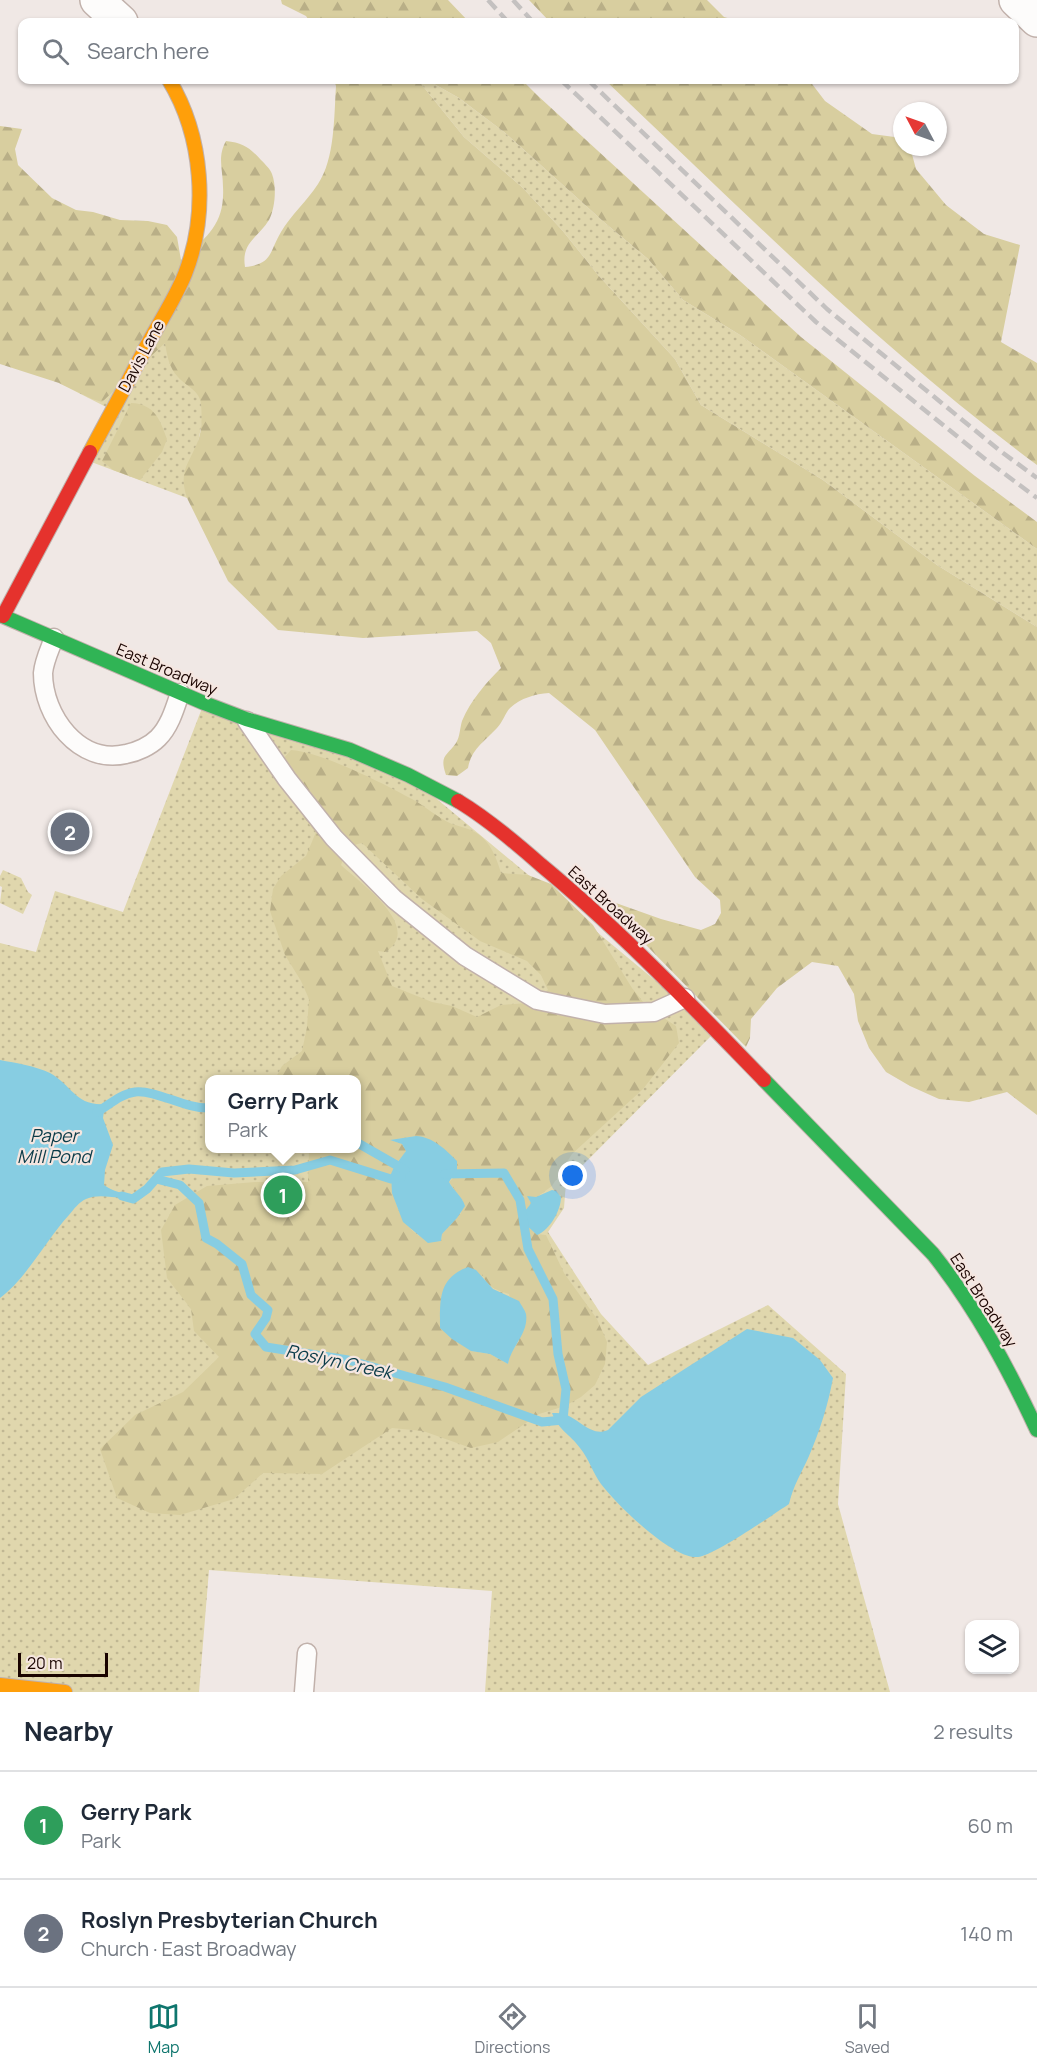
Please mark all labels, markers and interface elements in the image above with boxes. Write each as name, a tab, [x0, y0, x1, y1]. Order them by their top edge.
search box	[18, 18, 1019, 84]
icon: search	[39, 35, 72, 68]
text: Search here	[87, 36, 209, 66]
north arrow	[893, 102, 947, 156]
street label: Davis Lane	[113, 316, 169, 396]
street label: East Broadway	[113, 638, 221, 700]
pin: 2	[50, 810, 90, 854]
street label: East Broadway	[564, 861, 659, 950]
popup	[205, 1075, 361, 1153]
text: Gerry Park	[228, 1086, 338, 1116]
text: Park	[228, 1116, 268, 1143]
water label: Paper Mill Pond	[17, 1123, 93, 1168]
your location	[558, 1161, 587, 1190]
pin: 1	[264, 1172, 302, 1218]
street label: East Broadway	[945, 1249, 1023, 1352]
water label: Roslyn Creek	[284, 1338, 398, 1385]
map controls	[965, 1620, 1019, 1674]
button: layers	[965, 1620, 1019, 1674]
scale bar	[18, 1650, 108, 1678]
text: 20 m	[27, 1652, 63, 1674]
text: Nearby	[24, 1713, 113, 1749]
text: 2 results	[933, 1718, 1013, 1745]
text: Gerry Park	[81, 1797, 191, 1827]
text: 1	[39, 1812, 48, 1839]
text: 60 m	[967, 1812, 1013, 1839]
text: Park	[81, 1827, 121, 1854]
text: Roslyn Presbyterian Church	[81, 1905, 378, 1935]
text: 2	[38, 1920, 49, 1947]
text: 140 m	[960, 1920, 1013, 1947]
text: Church · East Broadway	[81, 1935, 296, 1962]
tab: Map	[147, 2000, 180, 2058]
tab: Directions	[475, 2000, 550, 2058]
tab: Saved	[845, 2000, 890, 2058]

